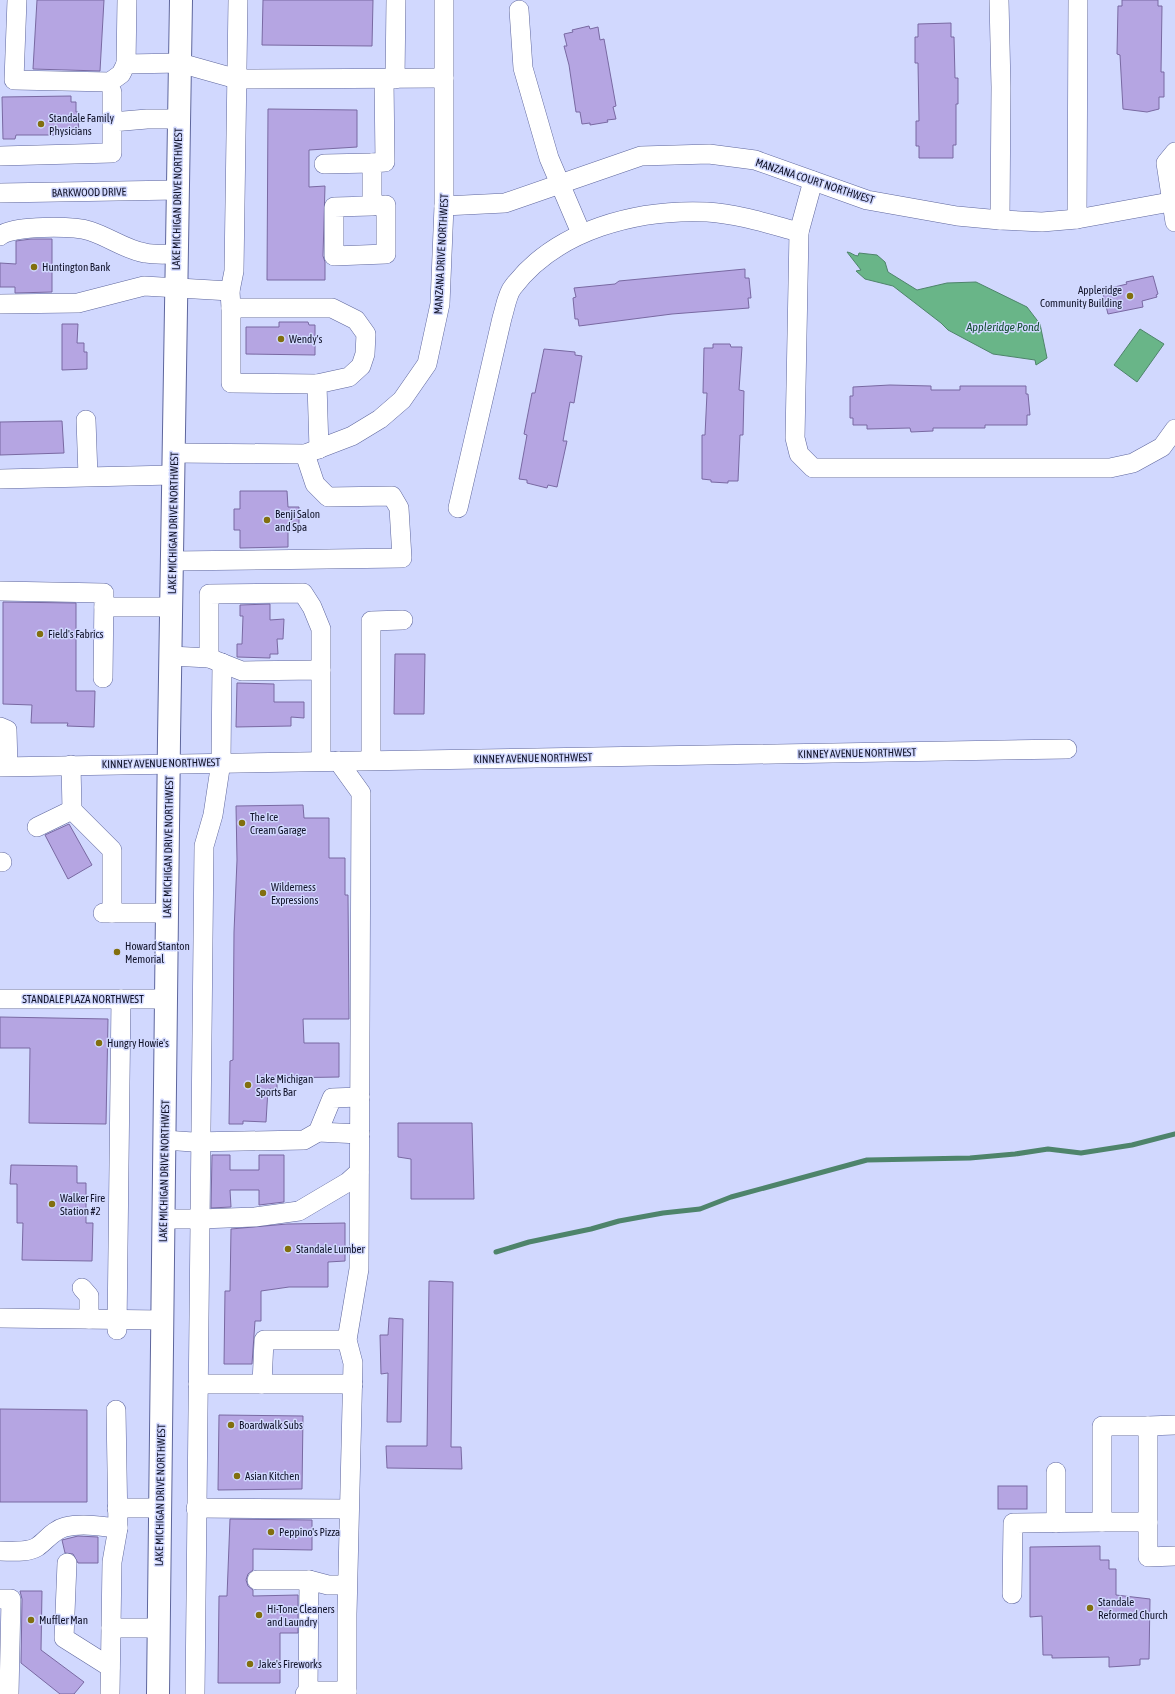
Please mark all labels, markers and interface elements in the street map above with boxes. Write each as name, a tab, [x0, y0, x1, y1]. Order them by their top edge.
place label: Standale Family Physicians	[49, 112, 114, 137]
marker: Standale Family Physicians	[36, 119, 46, 129]
street label: LAKE MICHIGAN DRIVE NORTHWEST	[170, 127, 184, 270]
street label: MANZANA COURT NORTHWEST	[754, 156, 876, 206]
street label: BARKWOOD DRIVE	[52, 185, 127, 199]
street label: MANZANA DRIVE NORTHWEST	[432, 193, 450, 315]
place label: Huntington Bank	[42, 261, 111, 273]
marker: Huntington Bank	[29, 262, 39, 272]
place label: Appleridge Community Building	[1040, 284, 1122, 309]
marker: Appleridge Community Building	[1125, 291, 1135, 301]
water label: Appleridge Pond	[965, 320, 1040, 334]
place label: Wendy's	[289, 333, 323, 345]
marker: Wendy's	[276, 334, 286, 344]
street label: LAKE MICHIGAN DRIVE NORTHWEST	[166, 451, 180, 594]
place label: Benji Salon and Spa	[275, 508, 320, 533]
marker: Benji Salon and Spa	[262, 515, 272, 525]
place label: Field's Fabrics	[48, 628, 104, 640]
marker: Field's Fabrics	[35, 629, 45, 639]
street label: KINNEY AVENUE NORTHWEST	[798, 746, 916, 760]
street label: KINNEY AVENUE NORTHWEST	[474, 751, 592, 765]
street label: KINNEY AVENUE NORTHWEST	[102, 756, 220, 770]
street label: LAKE MICHIGAN DRIVE NORTHWEST	[161, 775, 175, 918]
place label: The Ice Cream Garage	[250, 811, 306, 836]
marker: The Ice Cream Garage	[237, 818, 247, 828]
place label: Wilderness Expressions	[271, 881, 318, 906]
marker: Wilderness Expressions	[258, 888, 268, 898]
place label: Howard Stanton Memorial	[125, 940, 190, 965]
marker: Howard Stanton Memorial	[112, 947, 122, 957]
street label: STANDALE PLAZA NORTHWEST	[22, 993, 144, 1005]
place label: Hungry Howie's	[107, 1037, 169, 1049]
marker: Hungry Howie's	[94, 1038, 104, 1048]
place label: Lake Michigan Sports Bar	[256, 1073, 313, 1098]
marker: Lake Michigan Sports Bar	[243, 1080, 253, 1090]
street label: LAKE MICHIGAN DRIVE NORTHWEST	[157, 1099, 171, 1242]
place label: Walker Fire Station #2	[60, 1192, 105, 1217]
marker: Walker Fire Station #2	[47, 1199, 57, 1209]
place label: Standale Lumber	[296, 1243, 366, 1255]
marker: Standale Lumber	[283, 1244, 293, 1254]
place label: Boardwalk Subs	[239, 1419, 303, 1431]
marker: Boardwalk Subs	[226, 1420, 236, 1430]
street label: LAKE MICHIGAN DRIVE NORTHWEST	[153, 1423, 167, 1566]
place label: Asian Kitchen	[245, 1470, 299, 1482]
marker: Asian Kitchen	[232, 1471, 242, 1481]
place label: Peppino's Pizza	[279, 1526, 340, 1538]
marker: Peppino's Pizza	[266, 1527, 276, 1537]
place label: Standale Reformed Church	[1098, 1596, 1168, 1621]
place label: Hi-Tone Cleaners and Laundry	[267, 1603, 335, 1628]
marker: Standale Reformed Church	[1085, 1603, 1095, 1613]
marker: Hi-Tone Cleaners and Laundry	[254, 1610, 264, 1620]
place label: Muffler Man	[39, 1614, 88, 1626]
marker: Muffler Man	[26, 1615, 36, 1625]
place label: Jake's Fireworks	[258, 1658, 322, 1670]
marker: Jake's Fireworks	[245, 1659, 255, 1669]

